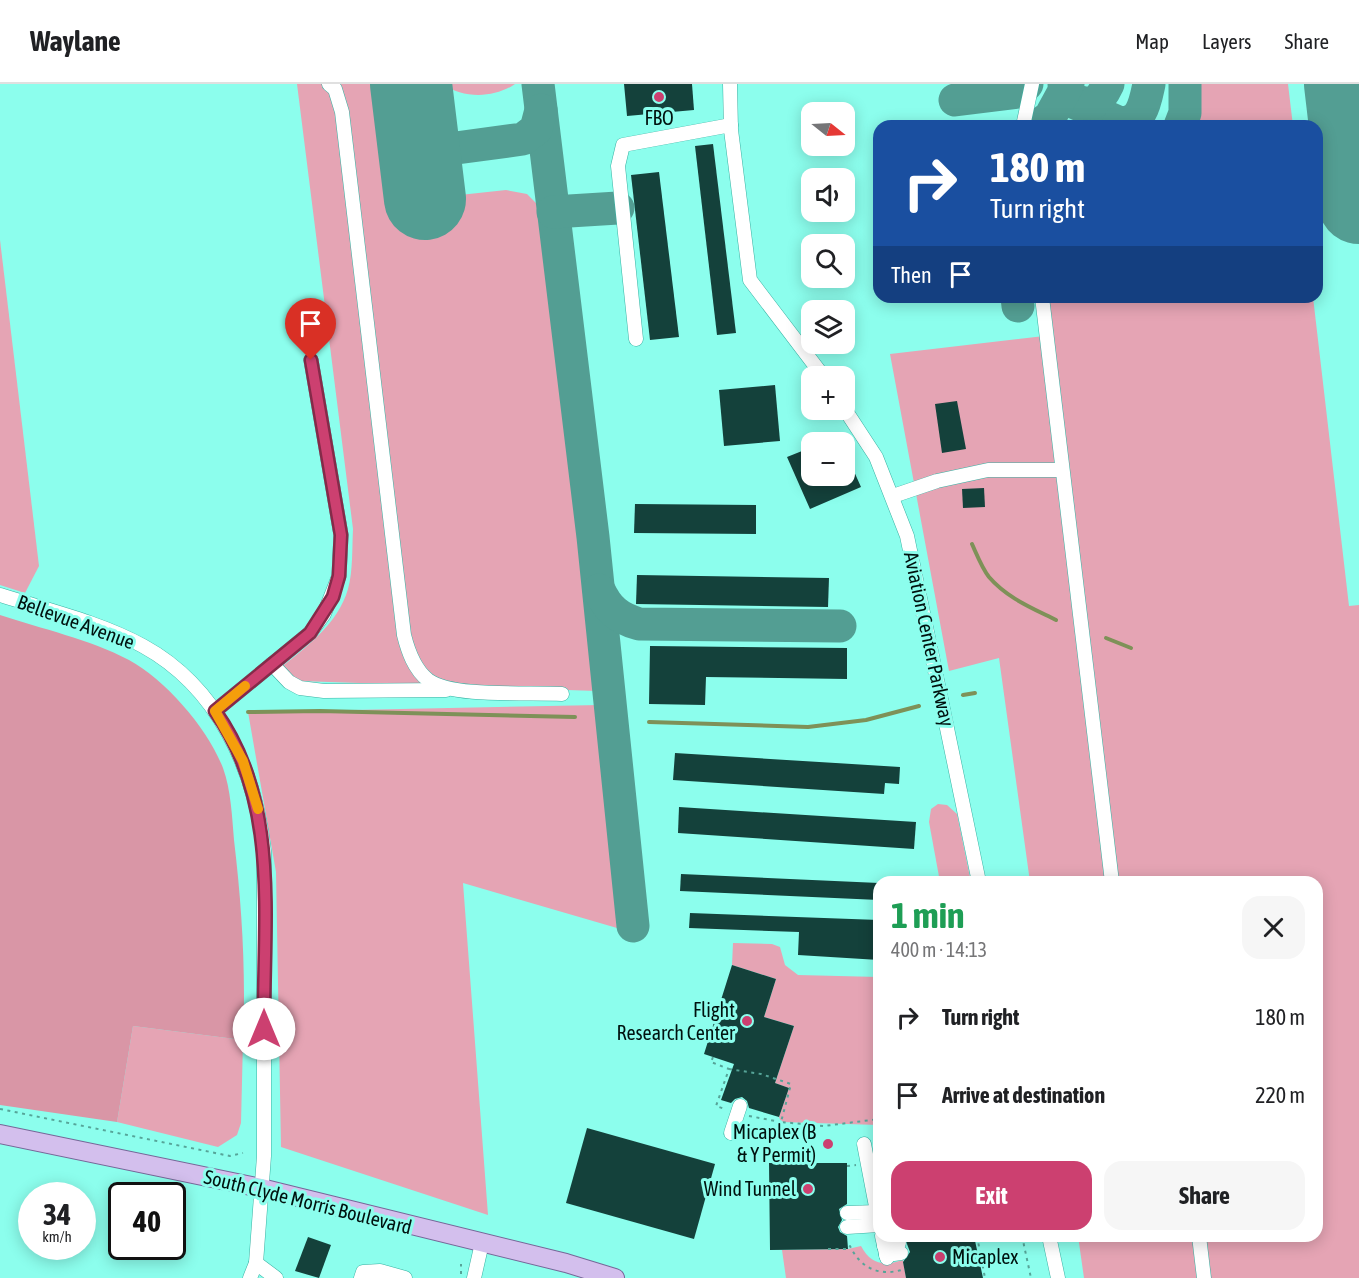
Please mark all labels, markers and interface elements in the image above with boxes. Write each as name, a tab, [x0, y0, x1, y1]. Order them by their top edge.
text: Waylane	[30, 25, 121, 57]
text: Map	[1135, 29, 1169, 53]
text: Layers	[1202, 29, 1252, 53]
text: Share	[1285, 29, 1329, 53]
marker: FBO	[652, 90, 666, 104]
north arrow	[801, 102, 855, 156]
map controls	[801, 102, 855, 486]
place label: FBO	[644, 106, 674, 129]
text: 180 m	[990, 143, 1085, 191]
icon: right	[891, 144, 969, 222]
button: sound	[801, 168, 855, 222]
text: Turn right	[990, 193, 1085, 224]
button: search	[801, 234, 855, 288]
icon: arrive	[944, 258, 977, 291]
text: Then	[891, 262, 932, 288]
pin	[285, 298, 336, 360]
button: layers	[801, 300, 855, 354]
icon: arrive	[294, 307, 327, 340]
button: +	[801, 366, 855, 420]
button: −	[801, 432, 855, 486]
street label: Aviation Center Parkway	[900, 550, 959, 728]
street label: Bellevue Avenue	[14, 590, 138, 653]
text: 1 min	[891, 894, 965, 936]
button: close	[1242, 896, 1305, 959]
text: 400 m · 14:13	[891, 938, 987, 961]
position arrow	[232, 997, 296, 1061]
place label: Flight Research Center	[616, 998, 736, 1044]
icon: right	[891, 1001, 924, 1034]
text: Turn right	[942, 1004, 1019, 1030]
text: 180 m	[1255, 1004, 1305, 1030]
marker: Flight Research Center	[740, 1014, 754, 1028]
icon: arrive	[891, 1079, 924, 1112]
text: Arrive at destination	[942, 1082, 1105, 1108]
text: 220 m	[1255, 1082, 1305, 1108]
place label: Micaplex (B & Y Permit)	[733, 1120, 817, 1166]
marker: Micaplex (B & Y Permit)	[821, 1137, 835, 1151]
button: Exit	[891, 1161, 1092, 1230]
button: Share	[1104, 1161, 1305, 1230]
street label: South Clyde Morris Boulevard	[202, 1165, 414, 1238]
place label: Wind Tunnel	[704, 1177, 797, 1200]
speed limit sign: 40	[108, 1182, 186, 1260]
marker: Wind Tunnel	[801, 1182, 815, 1196]
text: 34	[43, 1197, 71, 1231]
text: km/h	[42, 1228, 72, 1245]
place label: Micaplex	[952, 1245, 1018, 1268]
marker: Micaplex	[933, 1250, 947, 1264]

